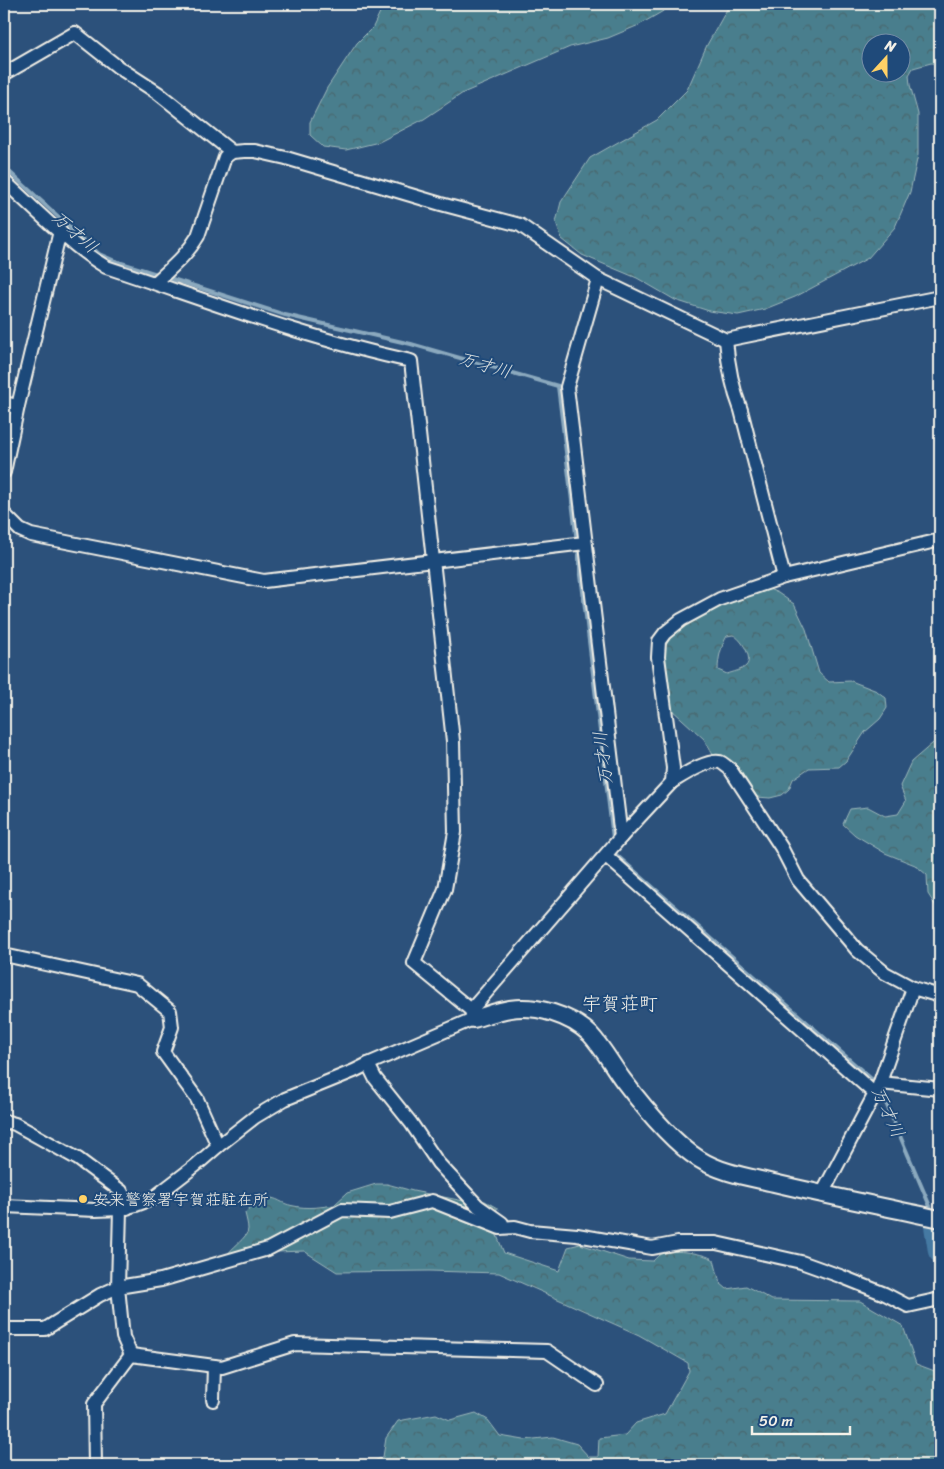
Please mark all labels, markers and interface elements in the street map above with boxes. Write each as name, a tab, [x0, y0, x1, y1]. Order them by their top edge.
north arrow	[862, 32, 912, 82]
text: N	[881, 33, 900, 60]
water label: 万才川	[44, 202, 106, 262]
water label: 万才川	[455, 342, 515, 388]
water label: 万才川	[584, 729, 622, 787]
district label: 宇賀荘町	[582, 987, 658, 1020]
water label: 万才川	[862, 1081, 914, 1143]
place label: 安来警察署宇賀荘駐在所	[93, 1185, 269, 1214]
marker: 安来警察署宇賀荘駐在所	[77, 1193, 89, 1205]
scale bar	[752, 1404, 849, 1436]
text: 50 m	[759, 1408, 794, 1434]

